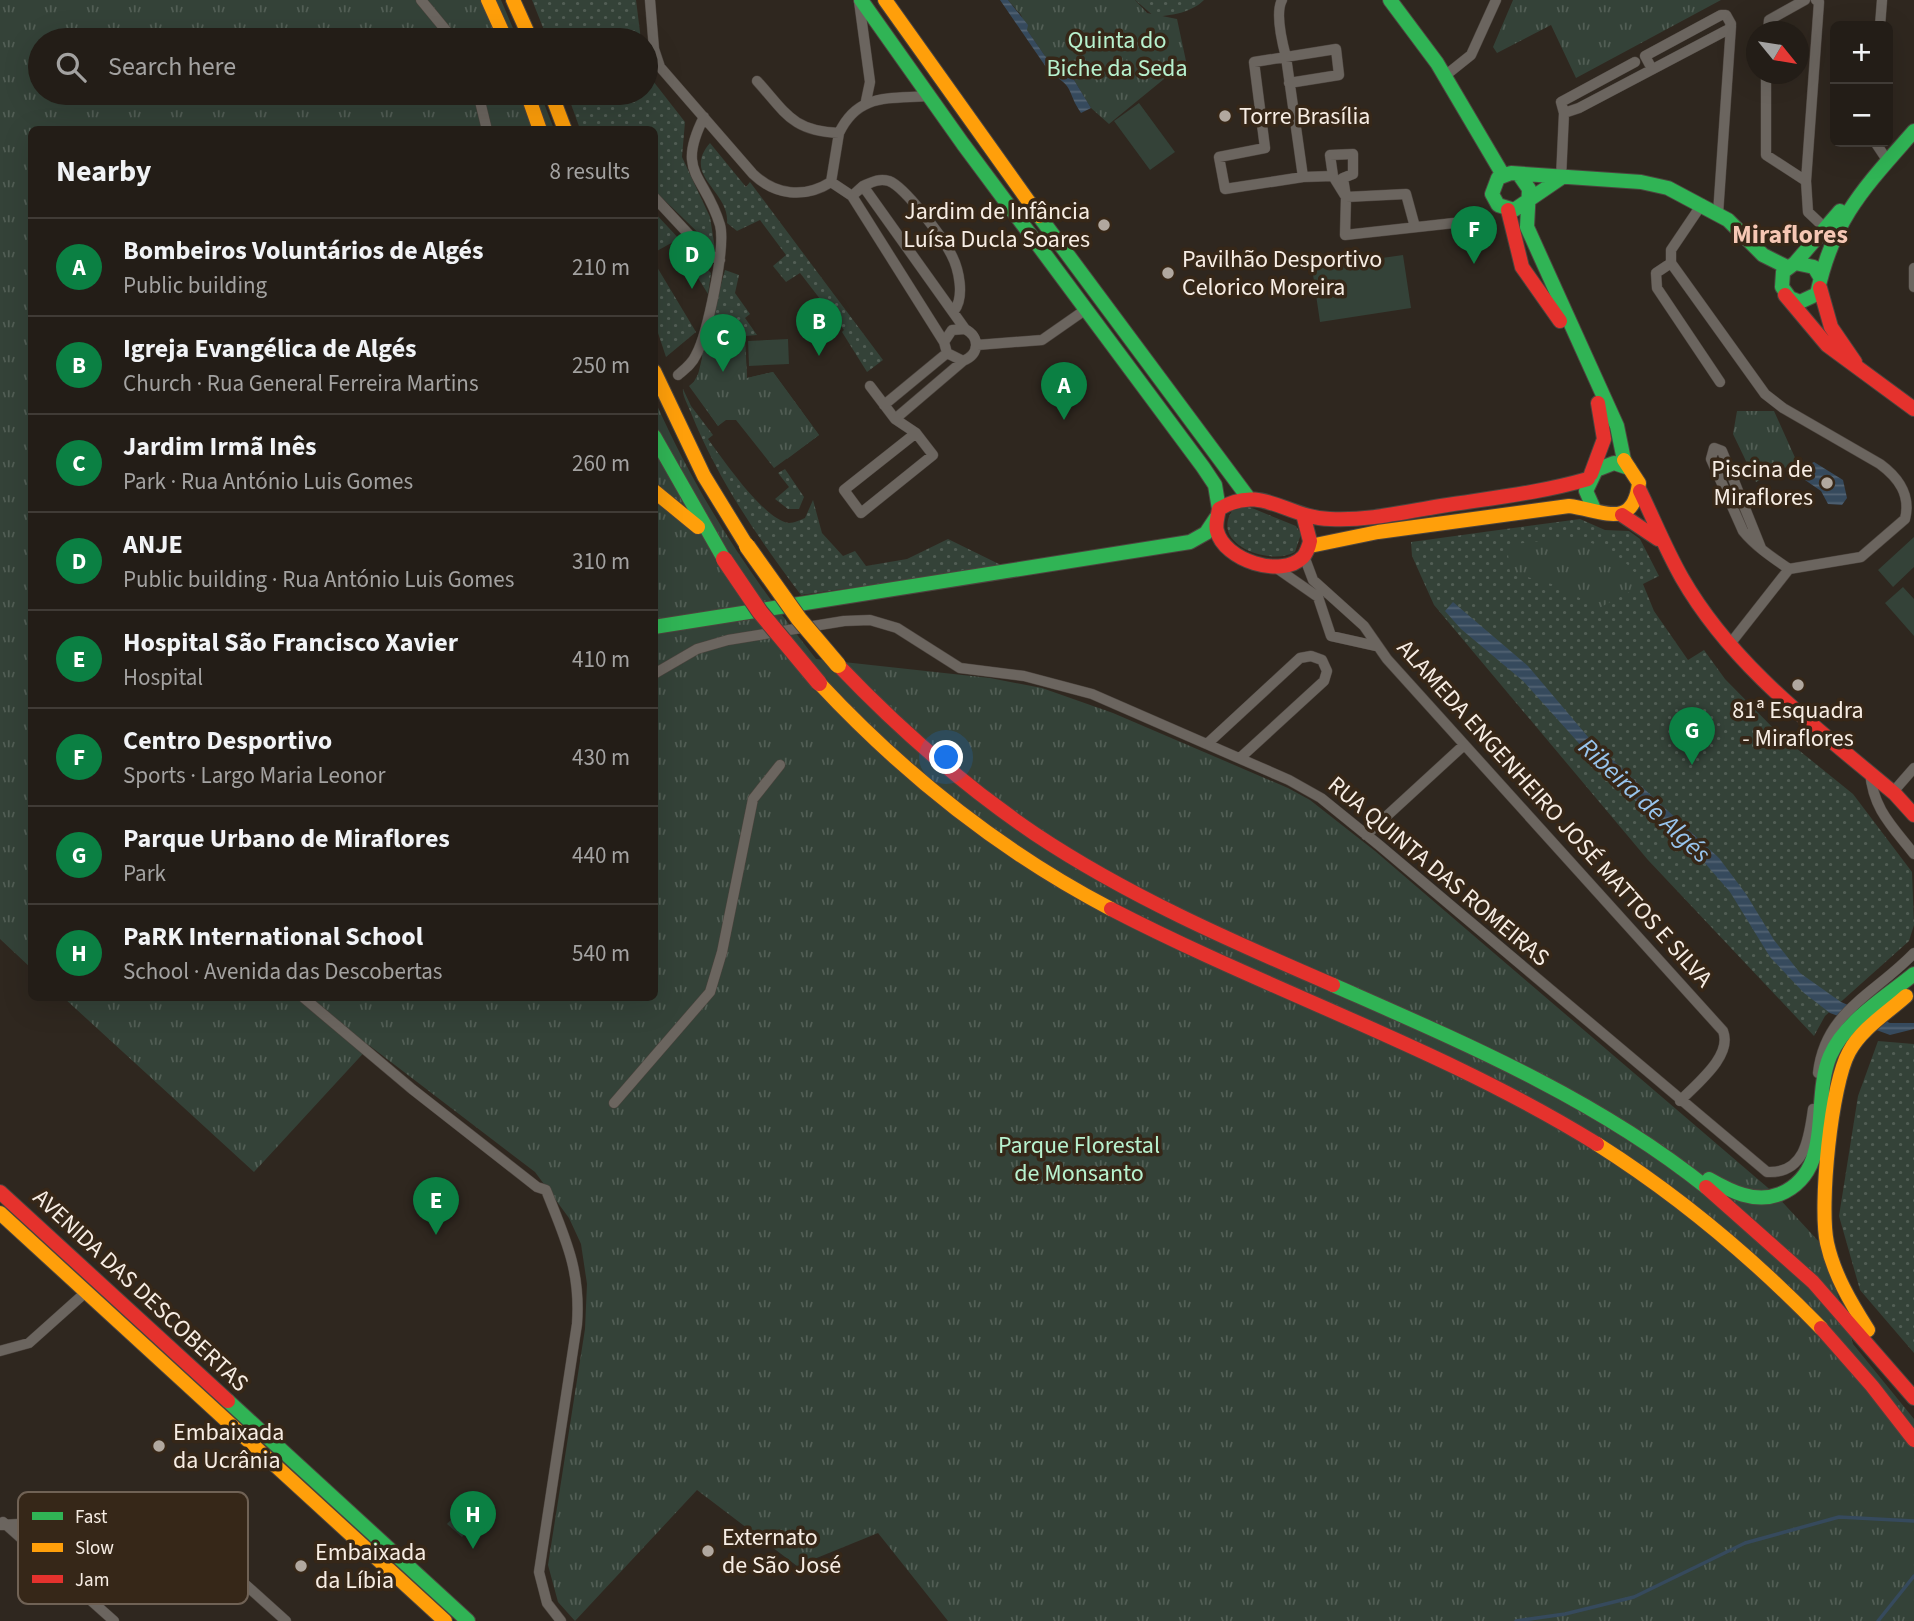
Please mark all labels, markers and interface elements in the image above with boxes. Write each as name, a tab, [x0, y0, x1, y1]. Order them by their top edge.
north arrow	[1746, 21, 1809, 84]
map controls	[1830, 21, 1893, 147]
button: +	[1830, 21, 1893, 84]
park label: Quinta do Biche da Seda	[1046, 23, 1188, 86]
search box	[28, 28, 658, 105]
icon: search	[52, 48, 90, 86]
text: Search here	[108, 48, 236, 85]
button: −	[1830, 84, 1893, 147]
place label: Torre Brasília	[1239, 99, 1370, 134]
marker: Torre Brasília	[1217, 108, 1233, 124]
text: Nearby	[56, 150, 151, 193]
text: 8 results	[550, 155, 630, 188]
place label: Jardim de Infância Luísa Ducla Soares	[903, 194, 1090, 257]
pin: F	[1451, 206, 1497, 264]
district label: Miraflores	[1732, 216, 1848, 253]
marker: Jardim de Infância Luísa Ducla Soares	[1096, 217, 1112, 233]
pin: D	[669, 231, 715, 289]
text: Bombeiros Voluntários de Algés	[123, 232, 484, 269]
place label: Pavilhão Desportivo Celorico Moreira	[1182, 242, 1382, 305]
text: A	[72, 251, 86, 284]
text: 210 m	[572, 251, 630, 284]
marker: Pavilhão Desportivo Celorico Moreira	[1160, 265, 1176, 281]
text: Public building	[123, 269, 267, 302]
pin: B	[796, 298, 842, 356]
pin: C	[700, 314, 746, 372]
text: Igreja Evangélica de Algés	[123, 330, 417, 367]
text: B	[72, 349, 86, 382]
text: 250 m	[572, 349, 630, 382]
pin: A	[1041, 362, 1087, 420]
text: Church · Rua General Ferreira Martins	[123, 367, 479, 400]
text: Jardim Irmã Inês	[123, 428, 317, 465]
text: C	[72, 447, 86, 480]
text: 260 m	[572, 447, 630, 480]
place label: Piscina de Miraflores	[1711, 452, 1813, 515]
text: Park · Rua António Luis Gomes	[123, 465, 413, 498]
marker: Piscina de Miraflores	[1819, 475, 1835, 491]
text: ANJE	[123, 526, 183, 563]
text: D	[72, 545, 86, 578]
text: 310 m	[572, 545, 630, 578]
text: Public building · Rua António Luis Gomes	[123, 563, 514, 596]
text: Hospital São Francisco Xavier	[123, 624, 458, 661]
street label: ALAMEDA ENGENHEIRO JOSÉ MATTOS E SILVA	[1391, 633, 1719, 993]
text: E	[73, 643, 85, 676]
text: 410 m	[572, 643, 630, 676]
text: Hospital	[123, 661, 203, 694]
marker: 81ª Esquadra - Miraflores	[1790, 677, 1806, 693]
place label: 81ª Esquadra - Miraflores	[1732, 693, 1864, 756]
pin: G	[1669, 707, 1715, 765]
text: Centro Desportivo	[123, 722, 332, 759]
water label: Ribeira de Algés	[1570, 729, 1719, 872]
your location	[929, 740, 963, 774]
text: F	[73, 741, 85, 774]
text: 430 m	[572, 741, 630, 774]
text: Sports · Largo Maria Leonor	[123, 759, 385, 792]
street label: RUA QUINTA DAS ROMEIRAS	[1320, 768, 1557, 975]
text: Parque Urbano de Miraflores	[123, 820, 450, 857]
text: G	[72, 839, 86, 872]
text: 440 m	[572, 839, 630, 872]
text: Park	[123, 857, 166, 890]
text: PaRK International School	[123, 918, 423, 955]
text: H	[71, 937, 87, 970]
text: 540 m	[572, 937, 630, 970]
text: School · Avenida das Descobertas	[123, 955, 442, 988]
park label: Parque Florestal de Monsanto	[998, 1128, 1160, 1191]
pin: E	[413, 1177, 459, 1235]
street label: AVENIDA DAS DESCOBERTAS	[25, 1181, 256, 1400]
place label: Embaixada da Ucrânia	[173, 1415, 284, 1478]
marker: Embaixada da Ucrânia	[151, 1438, 167, 1454]
pin: H	[450, 1491, 496, 1549]
legend	[18, 1492, 248, 1604]
text: Fast	[75, 1504, 108, 1531]
place label: Externato de São José	[722, 1520, 841, 1583]
text: Slow	[75, 1535, 114, 1562]
place label: Embaixada da Líbia	[315, 1535, 426, 1598]
marker: Externato de São José	[700, 1543, 716, 1559]
marker: Embaixada da Líbia	[293, 1558, 309, 1574]
text: Jam	[75, 1567, 109, 1594]

